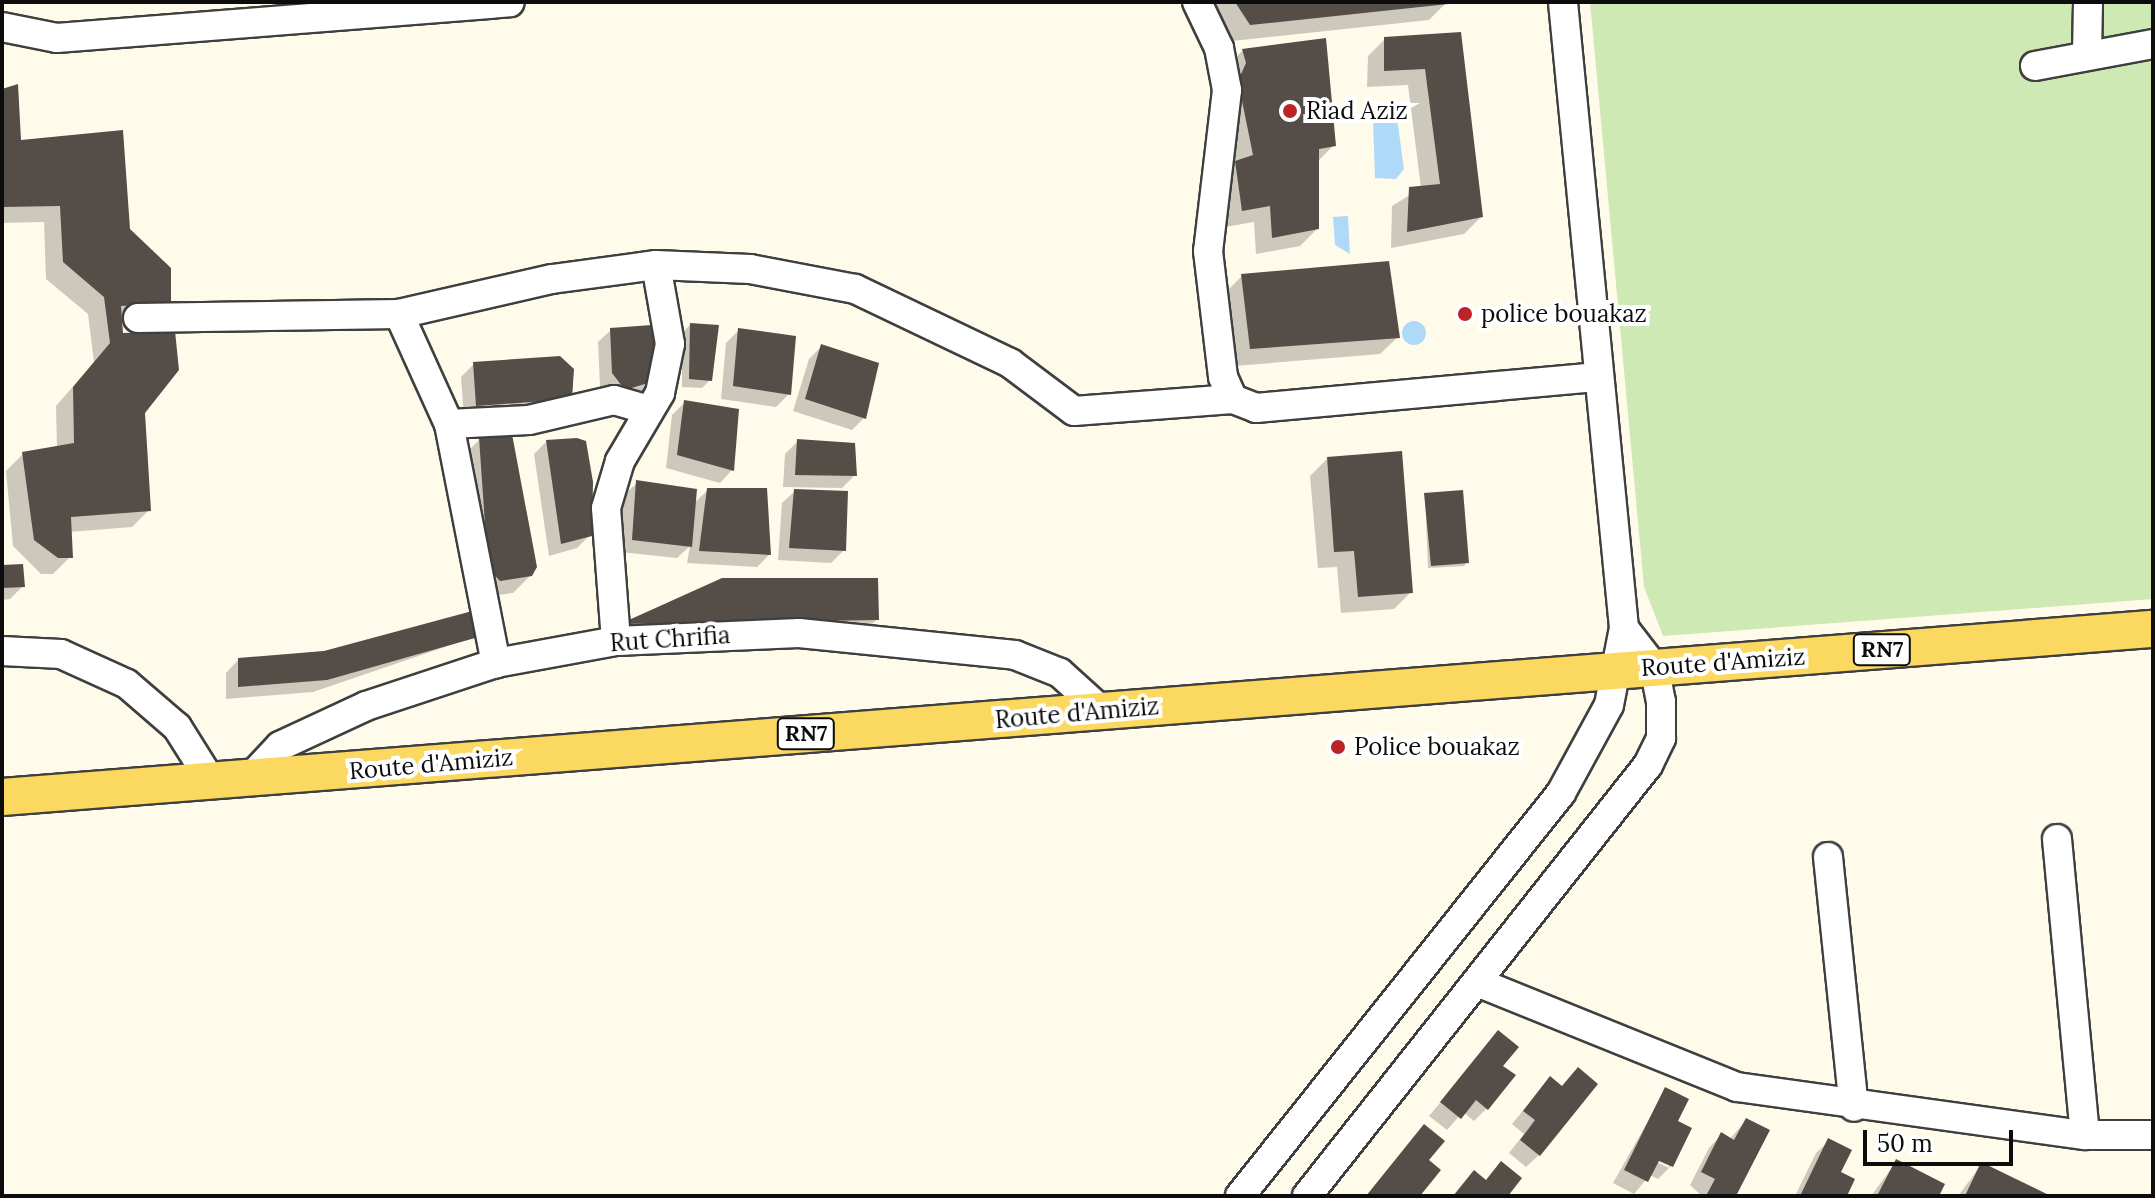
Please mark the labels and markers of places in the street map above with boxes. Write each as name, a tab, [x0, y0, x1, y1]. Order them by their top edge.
place label: Riad Aziz	[1306, 97, 1408, 125]
marker: Riad Aziz	[1281, 102, 1299, 120]
place label: police bouakaz	[1481, 300, 1647, 328]
marker: police bouakaz	[1456, 305, 1474, 323]
place label: Police bouakaz	[1354, 733, 1520, 761]
marker: Police bouakaz	[1329, 738, 1347, 756]

